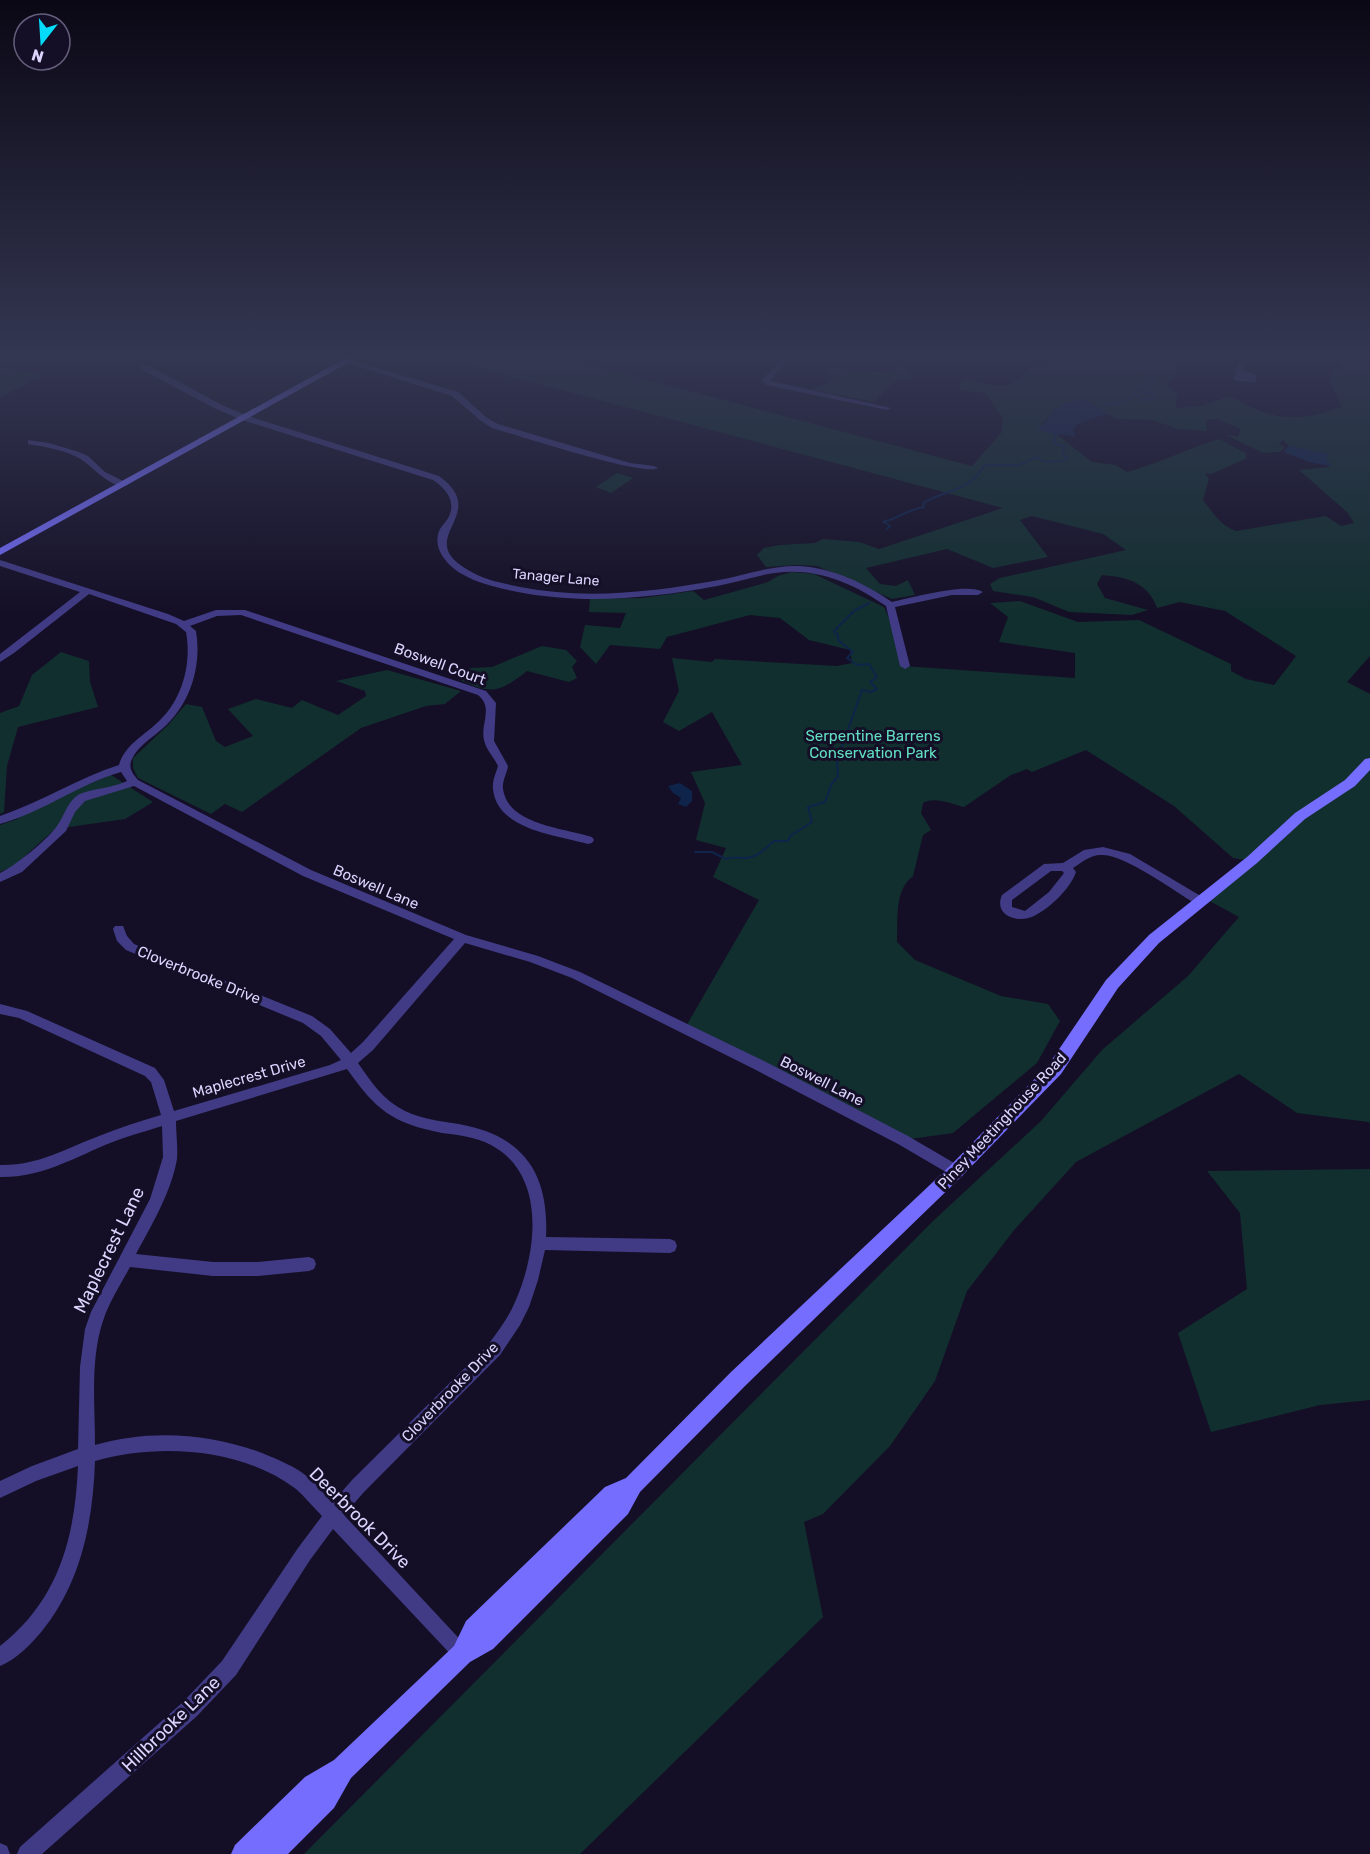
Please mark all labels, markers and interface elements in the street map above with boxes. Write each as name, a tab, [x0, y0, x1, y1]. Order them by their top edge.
north arrow	[12, 12, 72, 72]
text: N	[29, 45, 46, 67]
street label: Tanager Lane	[512, 565, 600, 590]
street label: Boswell Court	[392, 639, 489, 689]
park label: Serpentine Barrens Conservation Park	[805, 727, 941, 762]
street label: Boswell Lane	[330, 861, 422, 913]
street label: Cloverbrooke Drive	[135, 942, 263, 1008]
street label: Piney Meetinghouse Road	[934, 1049, 1070, 1193]
street label: Maplecrest Drive	[190, 1052, 308, 1102]
street label: Boswell Lane	[777, 1052, 867, 1110]
street label: Maplecrest Lane	[69, 1183, 149, 1317]
street label: Cloverbrooke Drive	[398, 1339, 502, 1445]
street label: Deerbrook Drive	[305, 1463, 415, 1573]
street label: Hillbrooke Lane	[117, 1671, 225, 1777]

